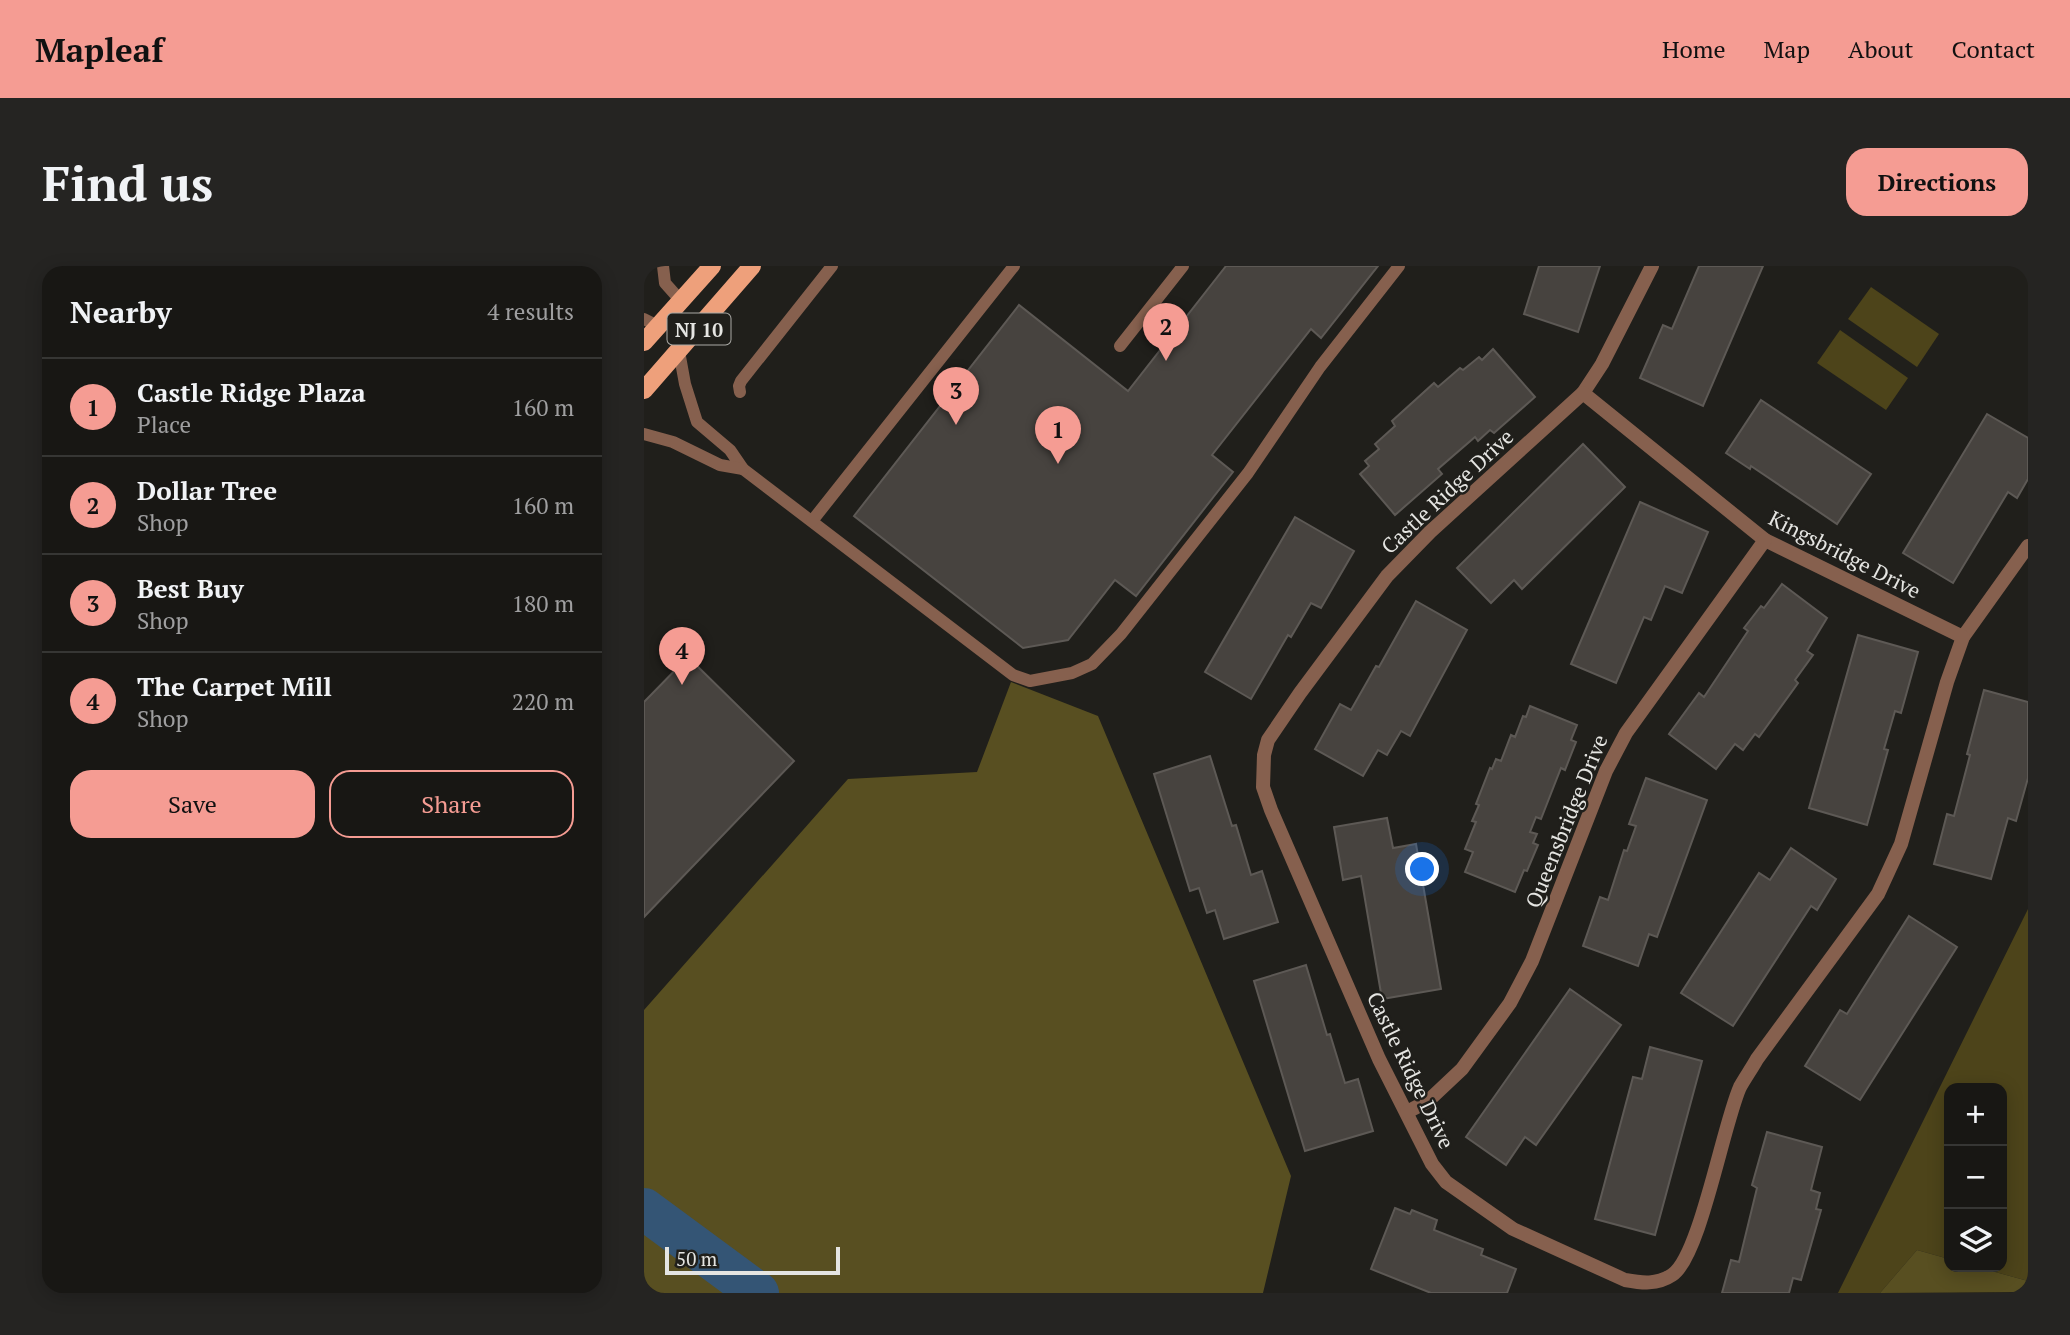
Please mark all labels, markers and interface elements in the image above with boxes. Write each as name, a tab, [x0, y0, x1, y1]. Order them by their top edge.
text: Mapleaf	[35, 28, 164, 71]
text: Home	[1662, 33, 1726, 65]
text: Map	[1764, 33, 1810, 65]
text: About	[1848, 33, 1914, 65]
text: Contact	[1952, 33, 2035, 65]
button: Directions	[1846, 148, 2028, 216]
text: Find us	[42, 150, 213, 215]
text: Nearby	[70, 292, 172, 332]
text: 4 results	[487, 296, 574, 327]
pin: 2	[1143, 303, 1189, 361]
road number: NJ 10	[667, 314, 730, 344]
pin: 3	[933, 367, 979, 425]
text: Castle Ridge Plaza	[137, 375, 366, 409]
text: 1	[87, 392, 100, 423]
text: 160 m	[512, 392, 574, 423]
pin: 1	[1035, 406, 1081, 464]
text: Place	[137, 409, 191, 440]
street label: Castle Ridge Drive	[1375, 422, 1519, 560]
text: Dollar Tree	[137, 473, 277, 507]
text: 2	[87, 490, 100, 521]
text: 160 m	[512, 490, 574, 521]
street label: Kingsbridge Drive	[1764, 504, 1926, 604]
text: Shop	[137, 507, 189, 538]
text: Best Buy	[137, 571, 244, 605]
text: 3	[87, 588, 100, 619]
text: 180 m	[512, 588, 574, 619]
text: Shop	[137, 605, 189, 636]
pin: 4	[659, 627, 705, 685]
text: The Carpet Mill	[137, 669, 332, 703]
text: 4	[87, 686, 100, 717]
text: 220 m	[512, 686, 574, 717]
text: Shop	[137, 703, 189, 734]
street label: Queensbridge Drive	[1518, 730, 1614, 912]
button: Save	[70, 770, 315, 838]
button: Share	[329, 770, 574, 838]
your location	[1405, 852, 1439, 886]
street label: Castle Ridge Drive	[1361, 987, 1461, 1153]
map controls	[1944, 1083, 2007, 1272]
button: +	[1944, 1083, 2007, 1146]
button: −	[1944, 1146, 2007, 1209]
button: layers	[1944, 1209, 2007, 1272]
scale bar	[665, 1244, 840, 1276]
text: 50 m	[676, 1246, 717, 1271]

